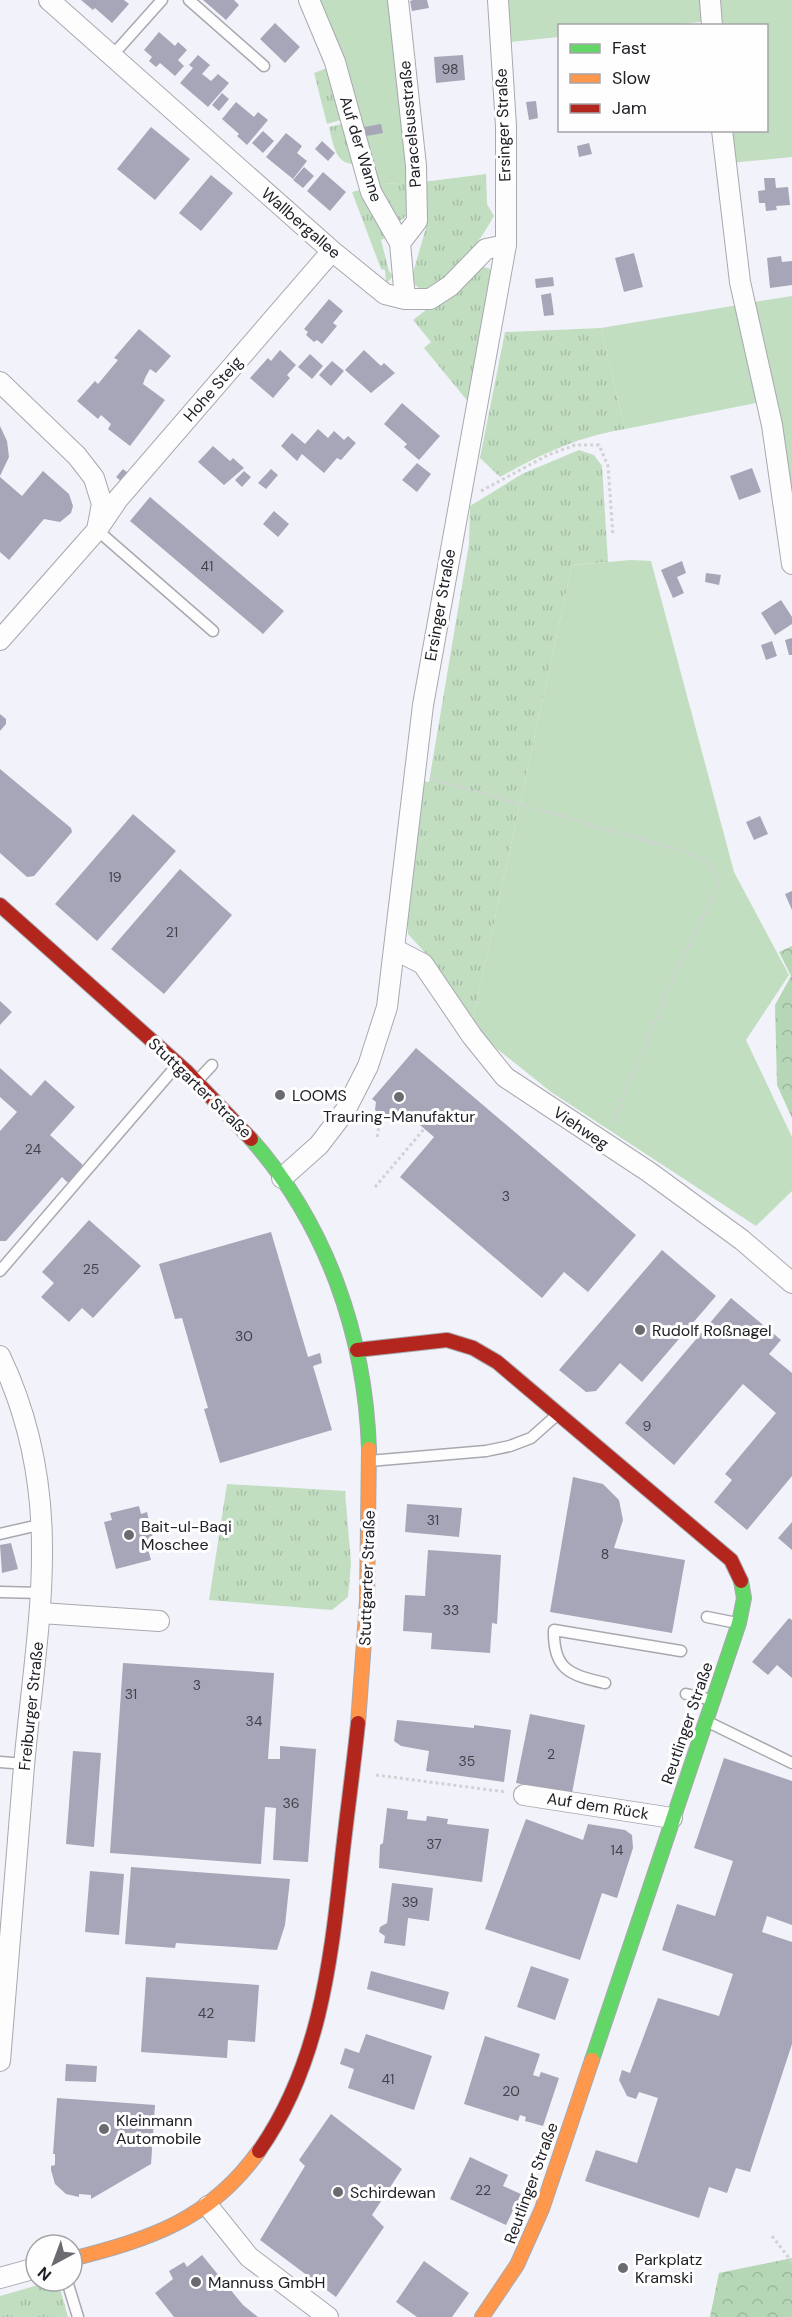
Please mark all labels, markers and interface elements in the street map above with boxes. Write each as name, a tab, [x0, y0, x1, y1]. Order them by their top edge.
legend	[558, 24, 768, 132]
text: Fast	[612, 36, 647, 60]
street label: Paracelsusstraße	[394, 60, 426, 188]
house number: 98	[441, 60, 459, 78]
text: Slow	[612, 66, 651, 90]
street label: Ersinger Straße	[491, 68, 515, 182]
street label: Auf der Wanne	[335, 94, 387, 204]
text: Jam	[612, 96, 647, 120]
street label: Wallbergallee	[257, 183, 345, 263]
street label: Hohe Steig	[179, 352, 247, 426]
street label: Ersinger Straße	[420, 547, 460, 663]
house number: 41	[201, 557, 213, 575]
house number: 19	[108, 868, 122, 886]
house number: 21	[166, 923, 178, 941]
street label: Stuttgarter Straße	[144, 1033, 256, 1143]
place label: LOOMS	[292, 1085, 347, 1106]
marker: LOOMS	[273, 1088, 287, 1102]
marker: Trauring-Manufaktur	[392, 1090, 406, 1104]
street label: Viehweg	[549, 1102, 613, 1154]
place label: Trauring-Manufaktur	[323, 1106, 475, 1127]
house number: 24	[25, 1140, 42, 1158]
house number: 3	[502, 1187, 510, 1205]
house number: 25	[83, 1260, 99, 1278]
place label: Rudolf Roßnagel	[652, 1320, 772, 1341]
marker: Rudolf Roßnagel	[633, 1323, 647, 1337]
house number: 30	[235, 1327, 253, 1345]
house number: 9	[643, 1417, 652, 1435]
street label: Stuttgarter Straße	[354, 1510, 380, 1646]
house number: 31	[427, 1511, 439, 1529]
place label: Bait-ul-Baqi Moschee	[141, 1516, 232, 1555]
marker: Bait-ul-Baqi Moschee	[122, 1528, 136, 1542]
house number: 8	[601, 1545, 609, 1563]
house number: 33	[443, 1601, 459, 1619]
street label: Freiburger Straße	[14, 1640, 48, 1772]
street label: Reutlinger Straße	[656, 1659, 718, 1787]
house number: 3	[193, 1676, 201, 1694]
house number: 31	[125, 1685, 137, 1703]
house number: 34	[246, 1712, 263, 1730]
house number: 2	[547, 1745, 555, 1763]
house number: 35	[459, 1752, 475, 1770]
street label: Auf dem Rück	[546, 1788, 650, 1824]
house number: 36	[282, 1794, 300, 1812]
house number: 37	[426, 1835, 442, 1853]
house number: 14	[611, 1841, 624, 1859]
house number: 39	[402, 1893, 419, 1911]
house number: 42	[198, 2004, 214, 2022]
house number: 41	[382, 2070, 394, 2088]
house number: 20	[502, 2082, 520, 2100]
place label: Kleinmann Automobile	[116, 2110, 201, 2149]
street label: Reutlinger Straße	[499, 2119, 563, 2247]
marker: Kleinmann Automobile	[97, 2122, 111, 2136]
house number: 22	[475, 2181, 491, 2199]
place label: Schirdewan	[350, 2182, 436, 2203]
marker: Schirdewan	[331, 2185, 345, 2199]
north arrow	[24, 2233, 84, 2293]
place label: Parkplatz Kramski	[635, 2249, 702, 2288]
marker: Parkplatz Kramski	[616, 2261, 630, 2275]
text: N	[33, 2262, 56, 2286]
place label: Mannuss GmbH	[208, 2272, 325, 2293]
marker: Mannuss GmbH	[189, 2275, 203, 2289]

